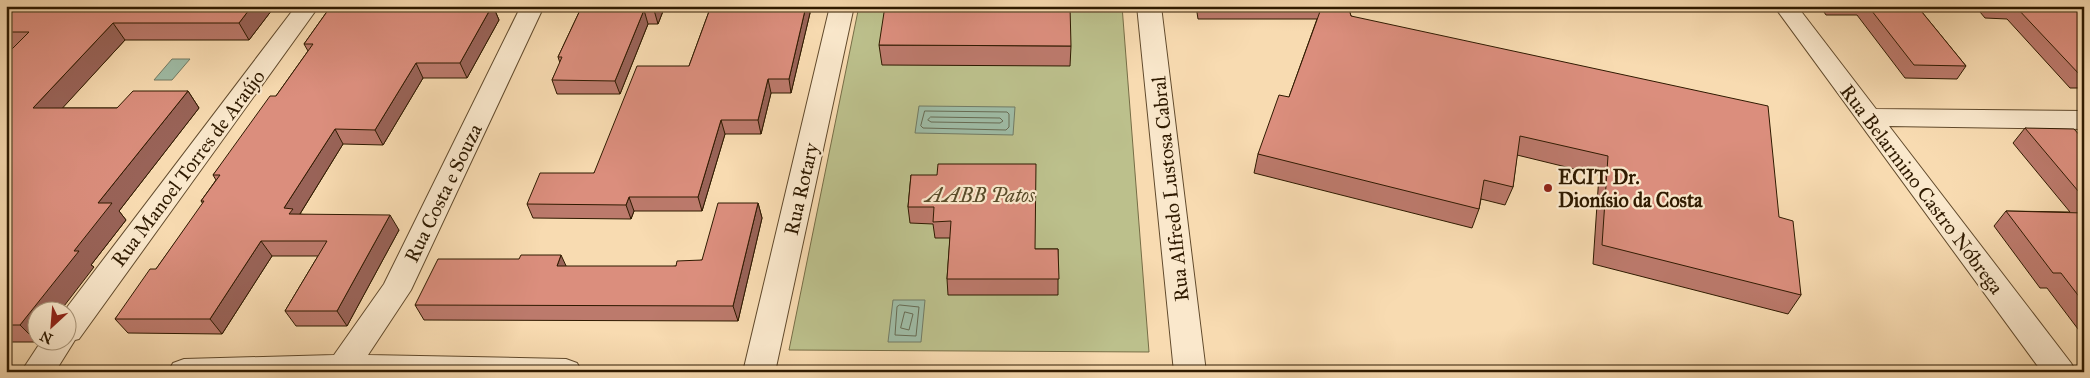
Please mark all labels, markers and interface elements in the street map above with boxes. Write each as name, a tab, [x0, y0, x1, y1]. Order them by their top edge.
street label: Rua Manoel Torres de Araújo	[106, 65, 270, 271]
street label: Rua Alfredo Lustosa Cabral	[1146, 75, 1194, 303]
street label: Rua Belarmino Castro Nóbrega	[1835, 79, 2009, 300]
street label: Rua Costa e Souza	[399, 119, 487, 266]
street label: Rua Rotary	[779, 140, 823, 237]
place label: ECIT Dr. Dionísio da Costa	[1558, 165, 1703, 212]
marker: ECIT Dr. Dionísio da Costa	[1542, 182, 1554, 194]
park label: AABB Patos	[923, 183, 1036, 207]
north arrow	[28, 300, 78, 350]
text: N	[37, 327, 56, 347]

